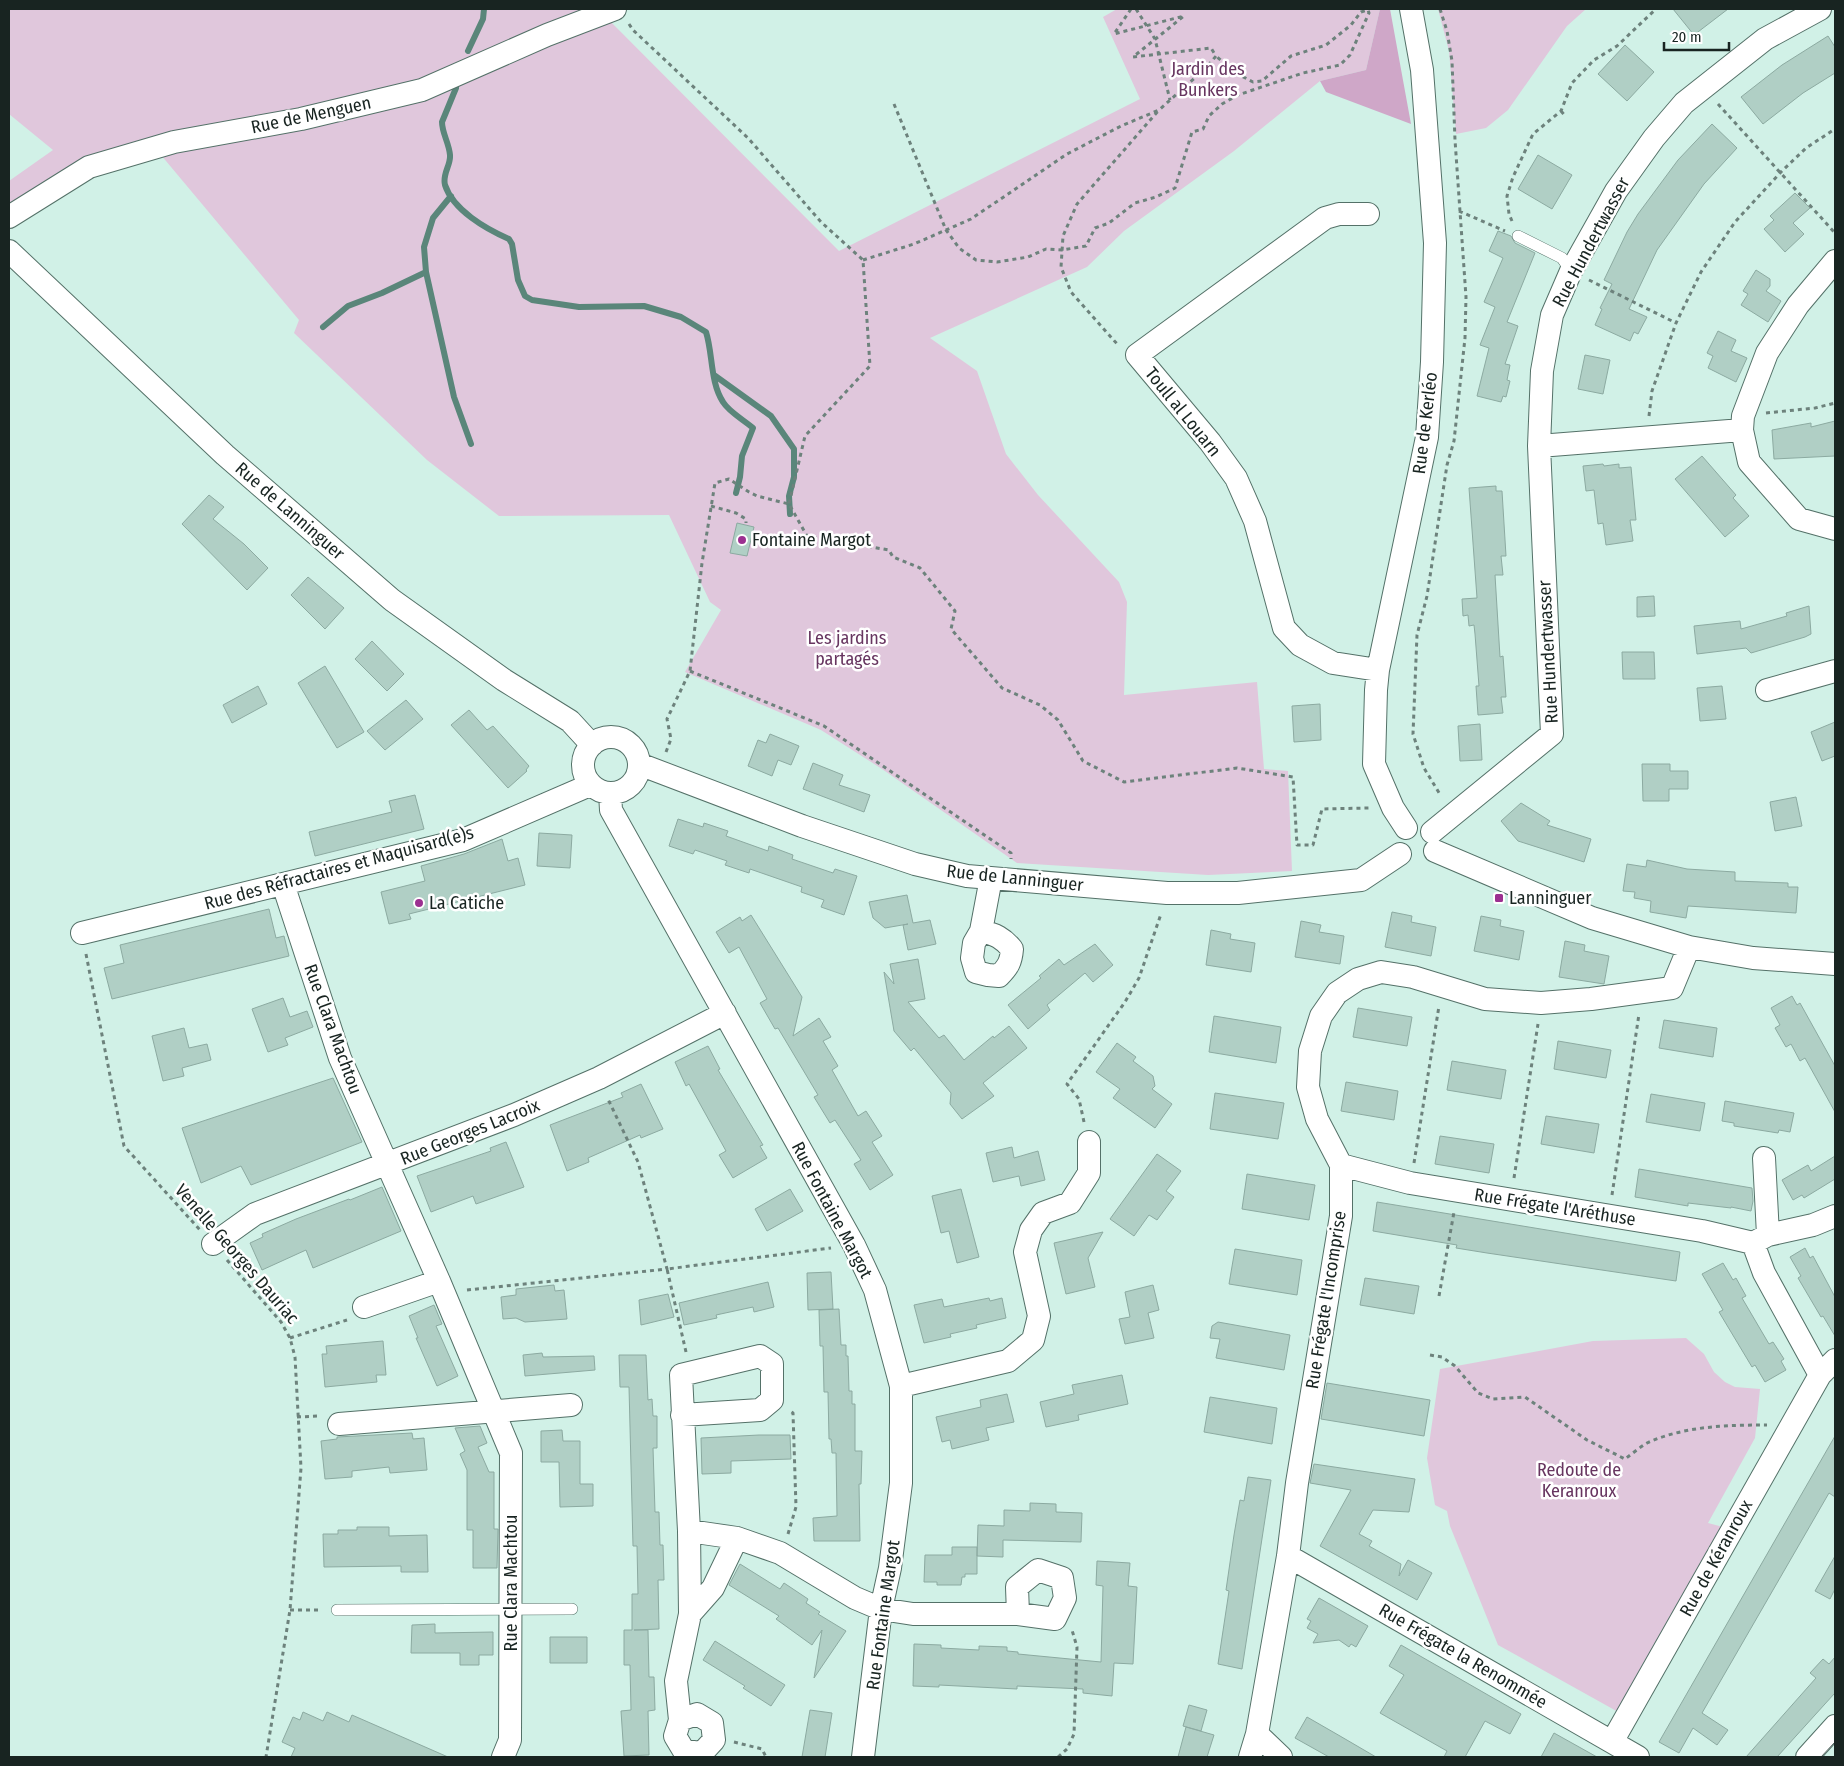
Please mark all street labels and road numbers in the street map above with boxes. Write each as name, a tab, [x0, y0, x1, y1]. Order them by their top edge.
street label: Rue de Menguen	[249, 92, 373, 138]
street label: Rue Hundertwasser	[1548, 173, 1635, 311]
street label: Toull al Louarn	[1140, 363, 1226, 461]
street label: Rue de Kerléo	[1408, 371, 1442, 475]
street label: Rue de Lanninguer	[231, 458, 350, 565]
street label: Rue Hundertwasser	[1533, 579, 1563, 724]
street label: Rue des Réfractaires et Maquisard(e)s	[202, 821, 476, 915]
street label: Rue de Lanninguer	[945, 860, 1085, 896]
street label: Rue Clara Machtou	[299, 961, 367, 1097]
street label: Rue Georges Lacroix	[397, 1094, 543, 1170]
street label: Rue Fontaine Margot	[787, 1138, 877, 1282]
street label: Venelle Georges Dauriac	[170, 1180, 304, 1329]
street label: Rue Frégate l'Aréthuse	[1473, 1183, 1637, 1231]
street label: Rue Frégate l'Incomprise	[1301, 1209, 1351, 1391]
street label: Rue de Kéranroux	[1675, 1496, 1757, 1620]
street label: Rue Clara Machtou	[500, 1515, 522, 1651]
street label: Rue Fontaine Margot	[862, 1538, 904, 1692]
street label: Rue Frégate la Renommée	[1375, 1599, 1551, 1713]

